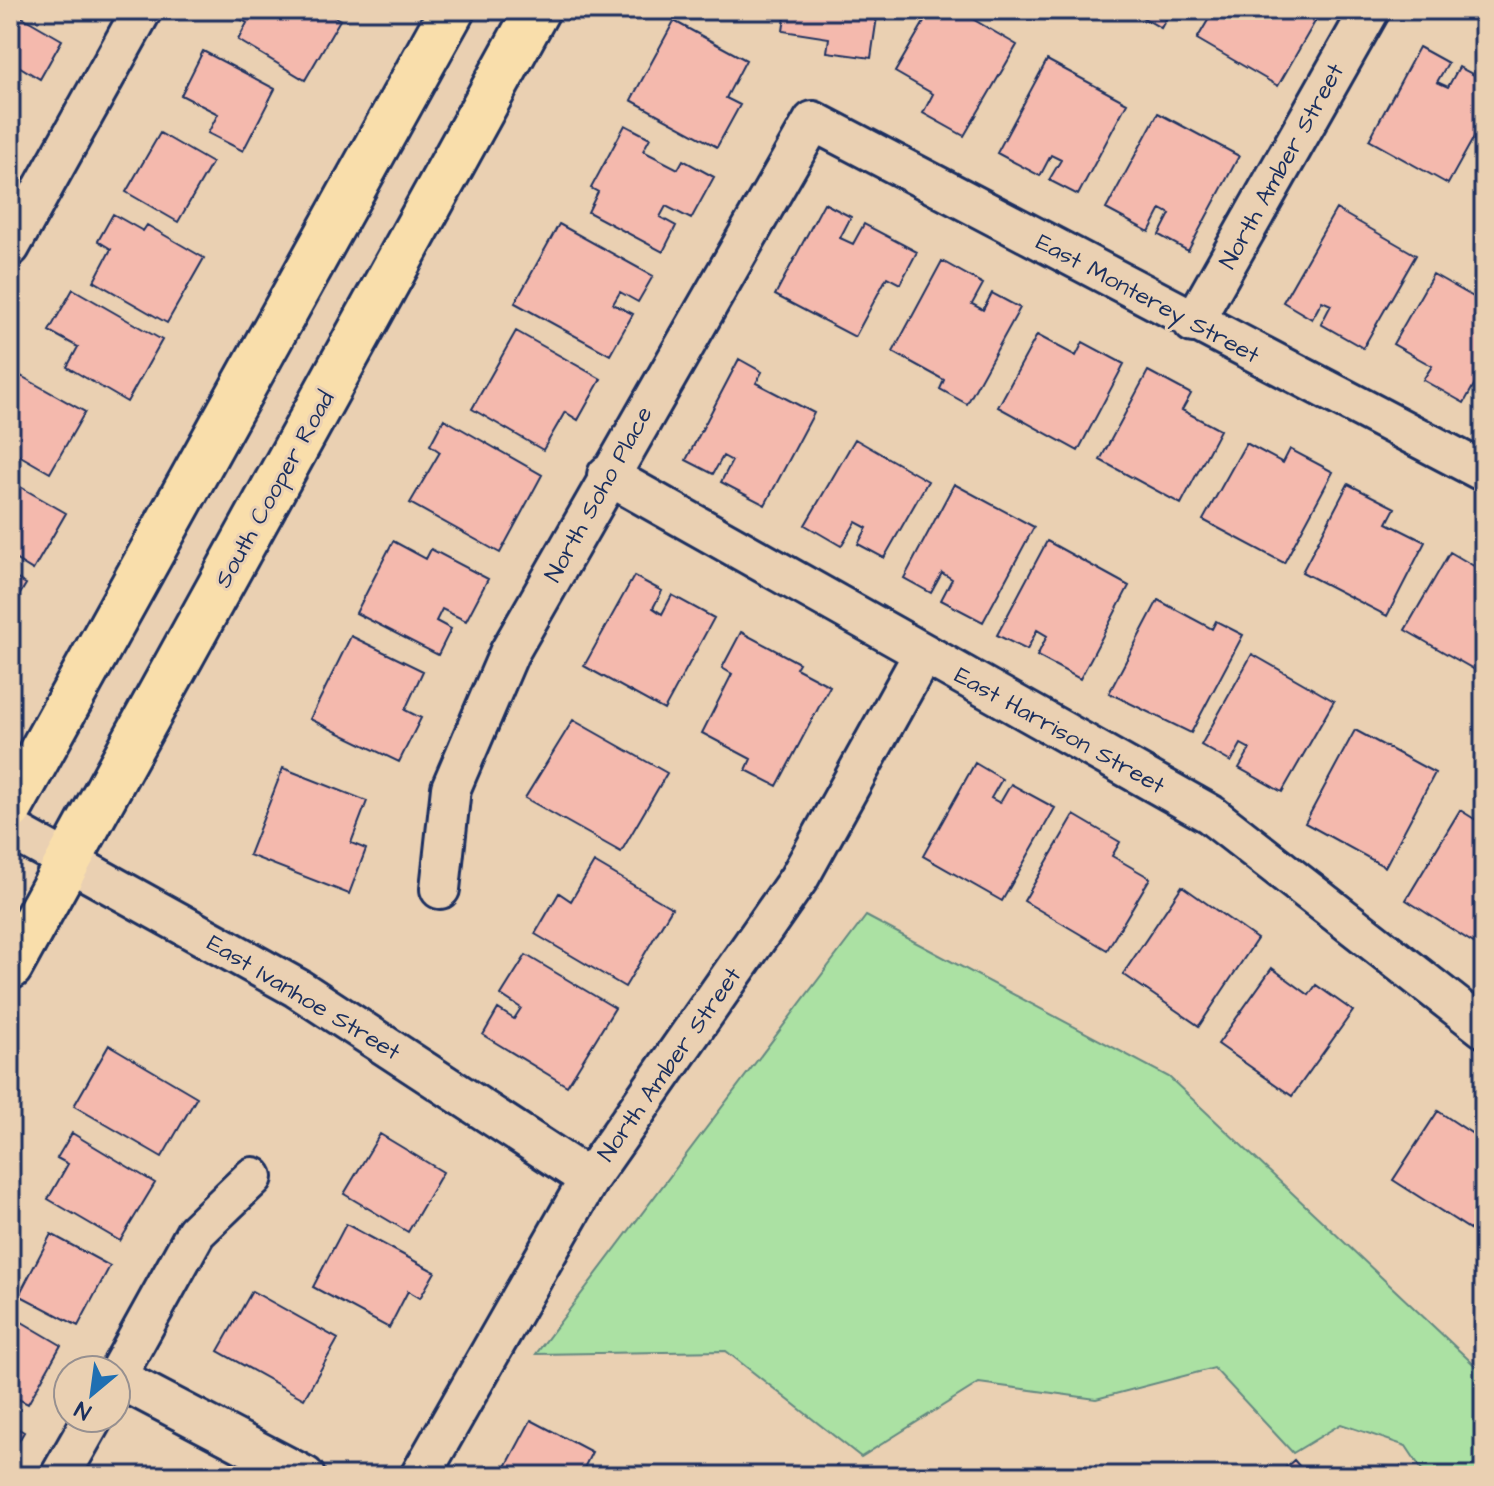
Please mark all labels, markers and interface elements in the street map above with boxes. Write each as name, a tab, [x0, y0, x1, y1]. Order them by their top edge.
street label: North Amber Street	[1211, 57, 1353, 275]
street label: East Monterey Street	[1029, 225, 1266, 373]
street label: South Cooper Road	[207, 385, 343, 594]
street label: North Soho Place	[536, 400, 661, 589]
street label: East Harrison Street	[948, 659, 1171, 803]
street label: East Ivanhoe Street	[200, 927, 407, 1069]
street label: North Amber Street	[590, 960, 750, 1169]
north arrow	[52, 1354, 132, 1434]
text: N	[69, 1393, 97, 1427]

